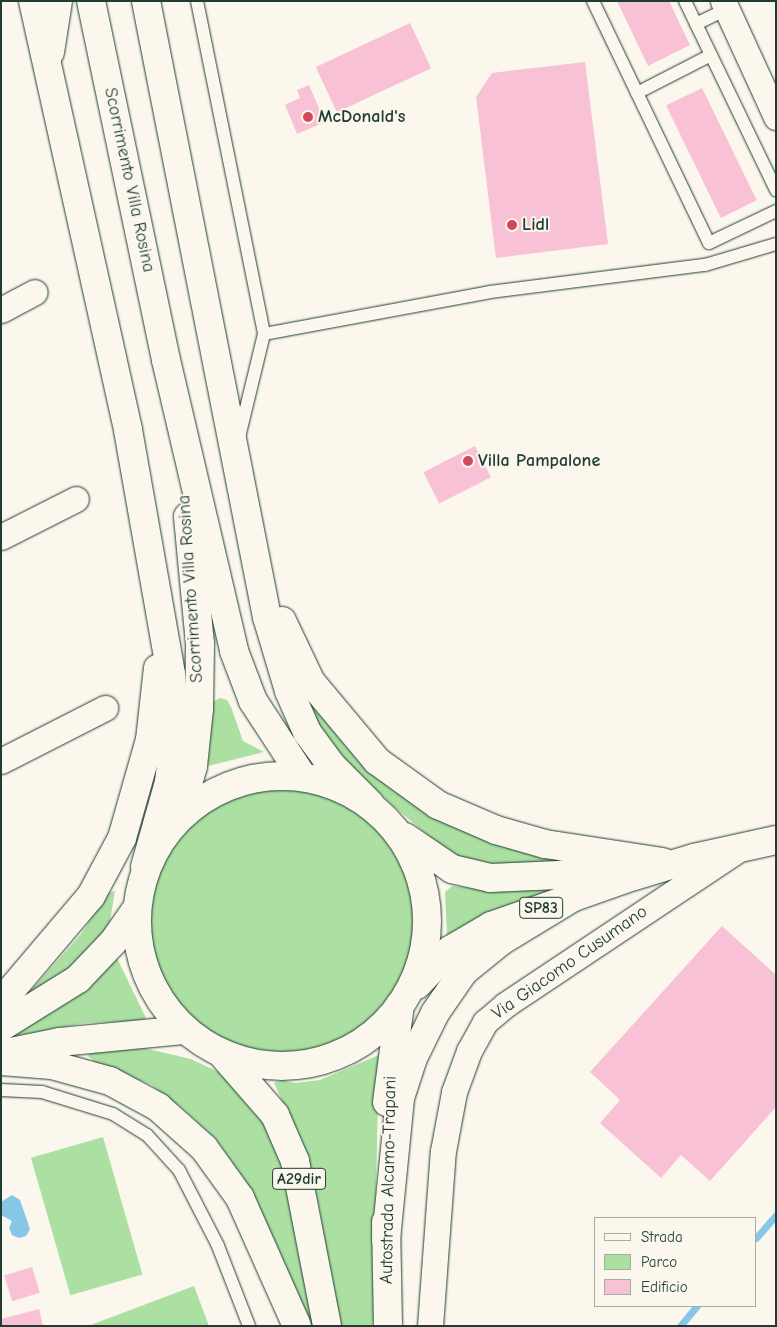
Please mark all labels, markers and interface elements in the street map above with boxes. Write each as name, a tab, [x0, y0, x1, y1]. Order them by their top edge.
street label: Scorrimento Villa Rosina	[99, 86, 159, 274]
place label: McDonald's	[318, 106, 405, 128]
marker: McDonald's	[302, 111, 314, 123]
place label: Lidl	[522, 214, 549, 236]
marker: Lidl	[506, 219, 518, 231]
place label: Villa Pampalone	[478, 450, 600, 472]
marker: Villa Pampalone	[462, 455, 474, 467]
street label: Scorrimento Villa Rosina	[174, 494, 208, 684]
road number: SP83	[518, 894, 564, 921]
street label: Via Giacomo Cusumano	[488, 901, 652, 1025]
street label: Autostrada Alcamo-Trapani	[376, 1076, 402, 1284]
road number: A29dir	[272, 1166, 326, 1192]
legend	[594, 1217, 757, 1307]
text: Strada	[641, 1228, 683, 1246]
text: Parco	[641, 1253, 677, 1271]
text: Edificio	[641, 1278, 688, 1296]

